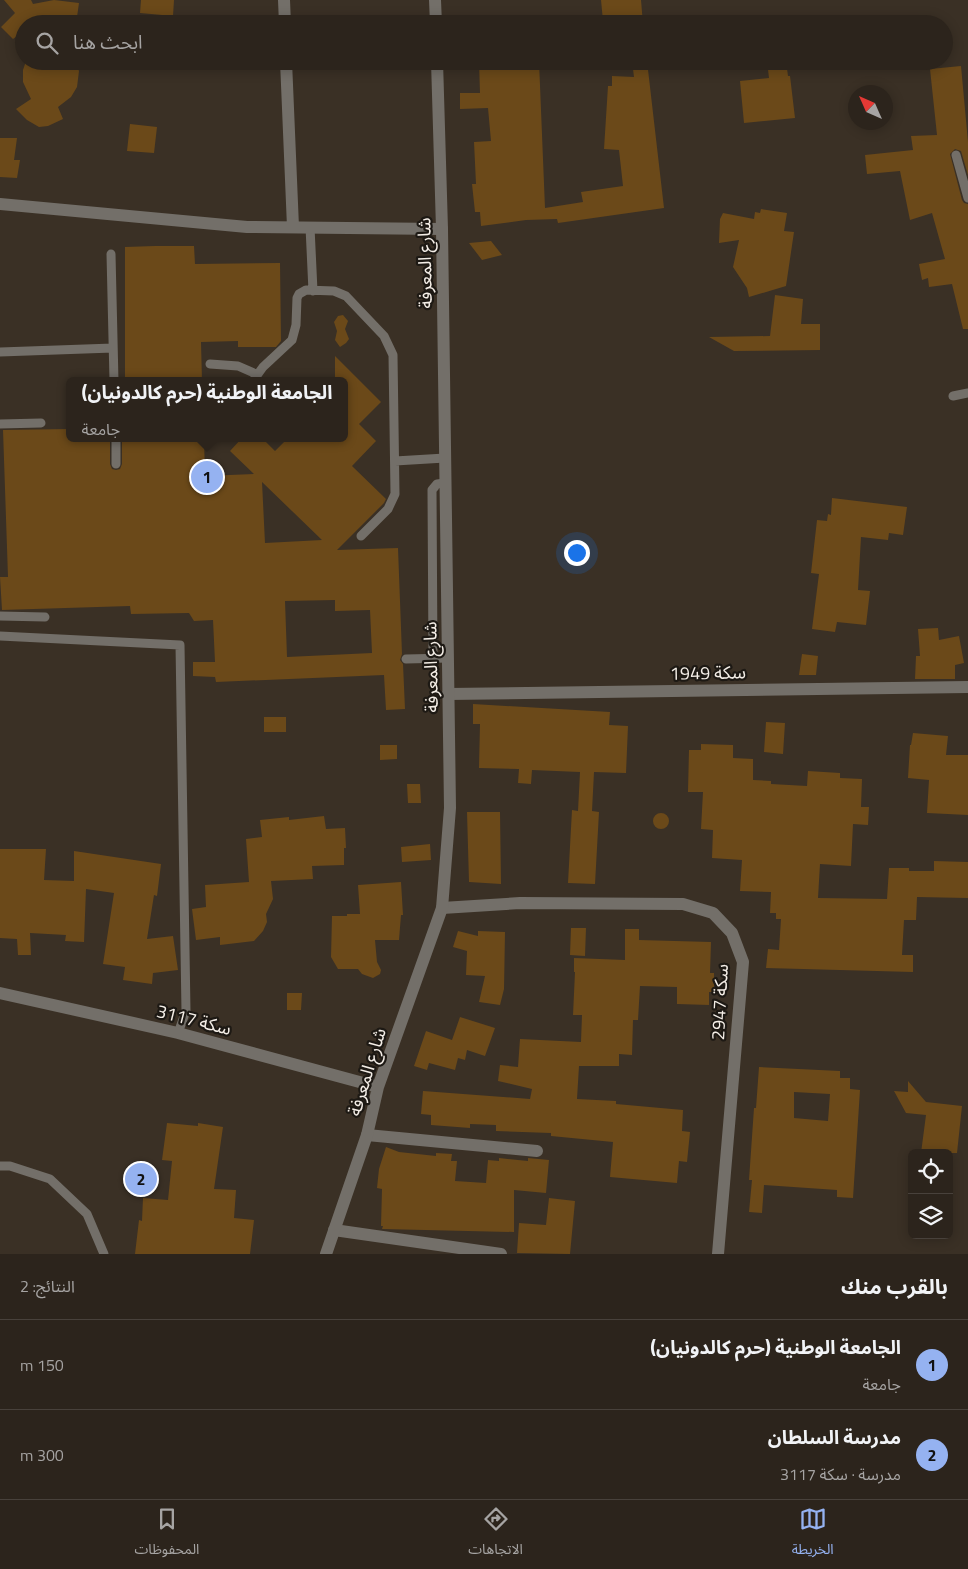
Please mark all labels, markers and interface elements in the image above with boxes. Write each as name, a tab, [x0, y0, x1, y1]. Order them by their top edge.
search box	[15, 15, 953, 70]
text: ابحث هنا	[73, 27, 143, 56]
icon: search	[33, 29, 61, 57]
north arrow	[848, 85, 893, 130]
street label: شارع المعرفة	[410, 217, 440, 309]
popup	[66, 377, 348, 442]
text: الجامعة الوطنية (حرم كالدونيان)	[82, 377, 332, 406]
text: جامعة	[82, 417, 120, 441]
pin: 1	[191, 458, 223, 496]
your location	[564, 540, 590, 566]
street label: شارع المعرفة	[416, 621, 446, 713]
street label: سكة 1949	[670, 658, 746, 687]
street label: سكة 2947	[704, 963, 735, 1041]
street label: سكة 3117	[154, 997, 234, 1042]
street label: شارع المعرفة	[340, 1024, 394, 1120]
map controls	[908, 1149, 953, 1239]
button: locate	[908, 1149, 953, 1194]
pin: 2	[125, 1160, 157, 1198]
button: layers	[908, 1194, 953, 1239]
text: بالقرب منك	[841, 1270, 948, 1302]
text: النتائج: 2	[20, 1274, 75, 1298]
text: الجامعة الوطنية (حرم كالدونيان)	[650, 1332, 901, 1361]
text: 150 m	[20, 1353, 64, 1377]
text: 1	[928, 1353, 936, 1377]
text: جامعة	[862, 1372, 901, 1396]
text: مدرسة السلطان	[768, 1422, 901, 1451]
text: 300 m	[20, 1443, 64, 1467]
text: 2	[928, 1443, 936, 1467]
text: مدرسة · سكة 3117	[780, 1462, 901, 1486]
tab: المحفوظات	[134, 1505, 199, 1564]
tab: الاتجاهات	[468, 1505, 523, 1564]
tab: الخريطة	[792, 1505, 834, 1564]

